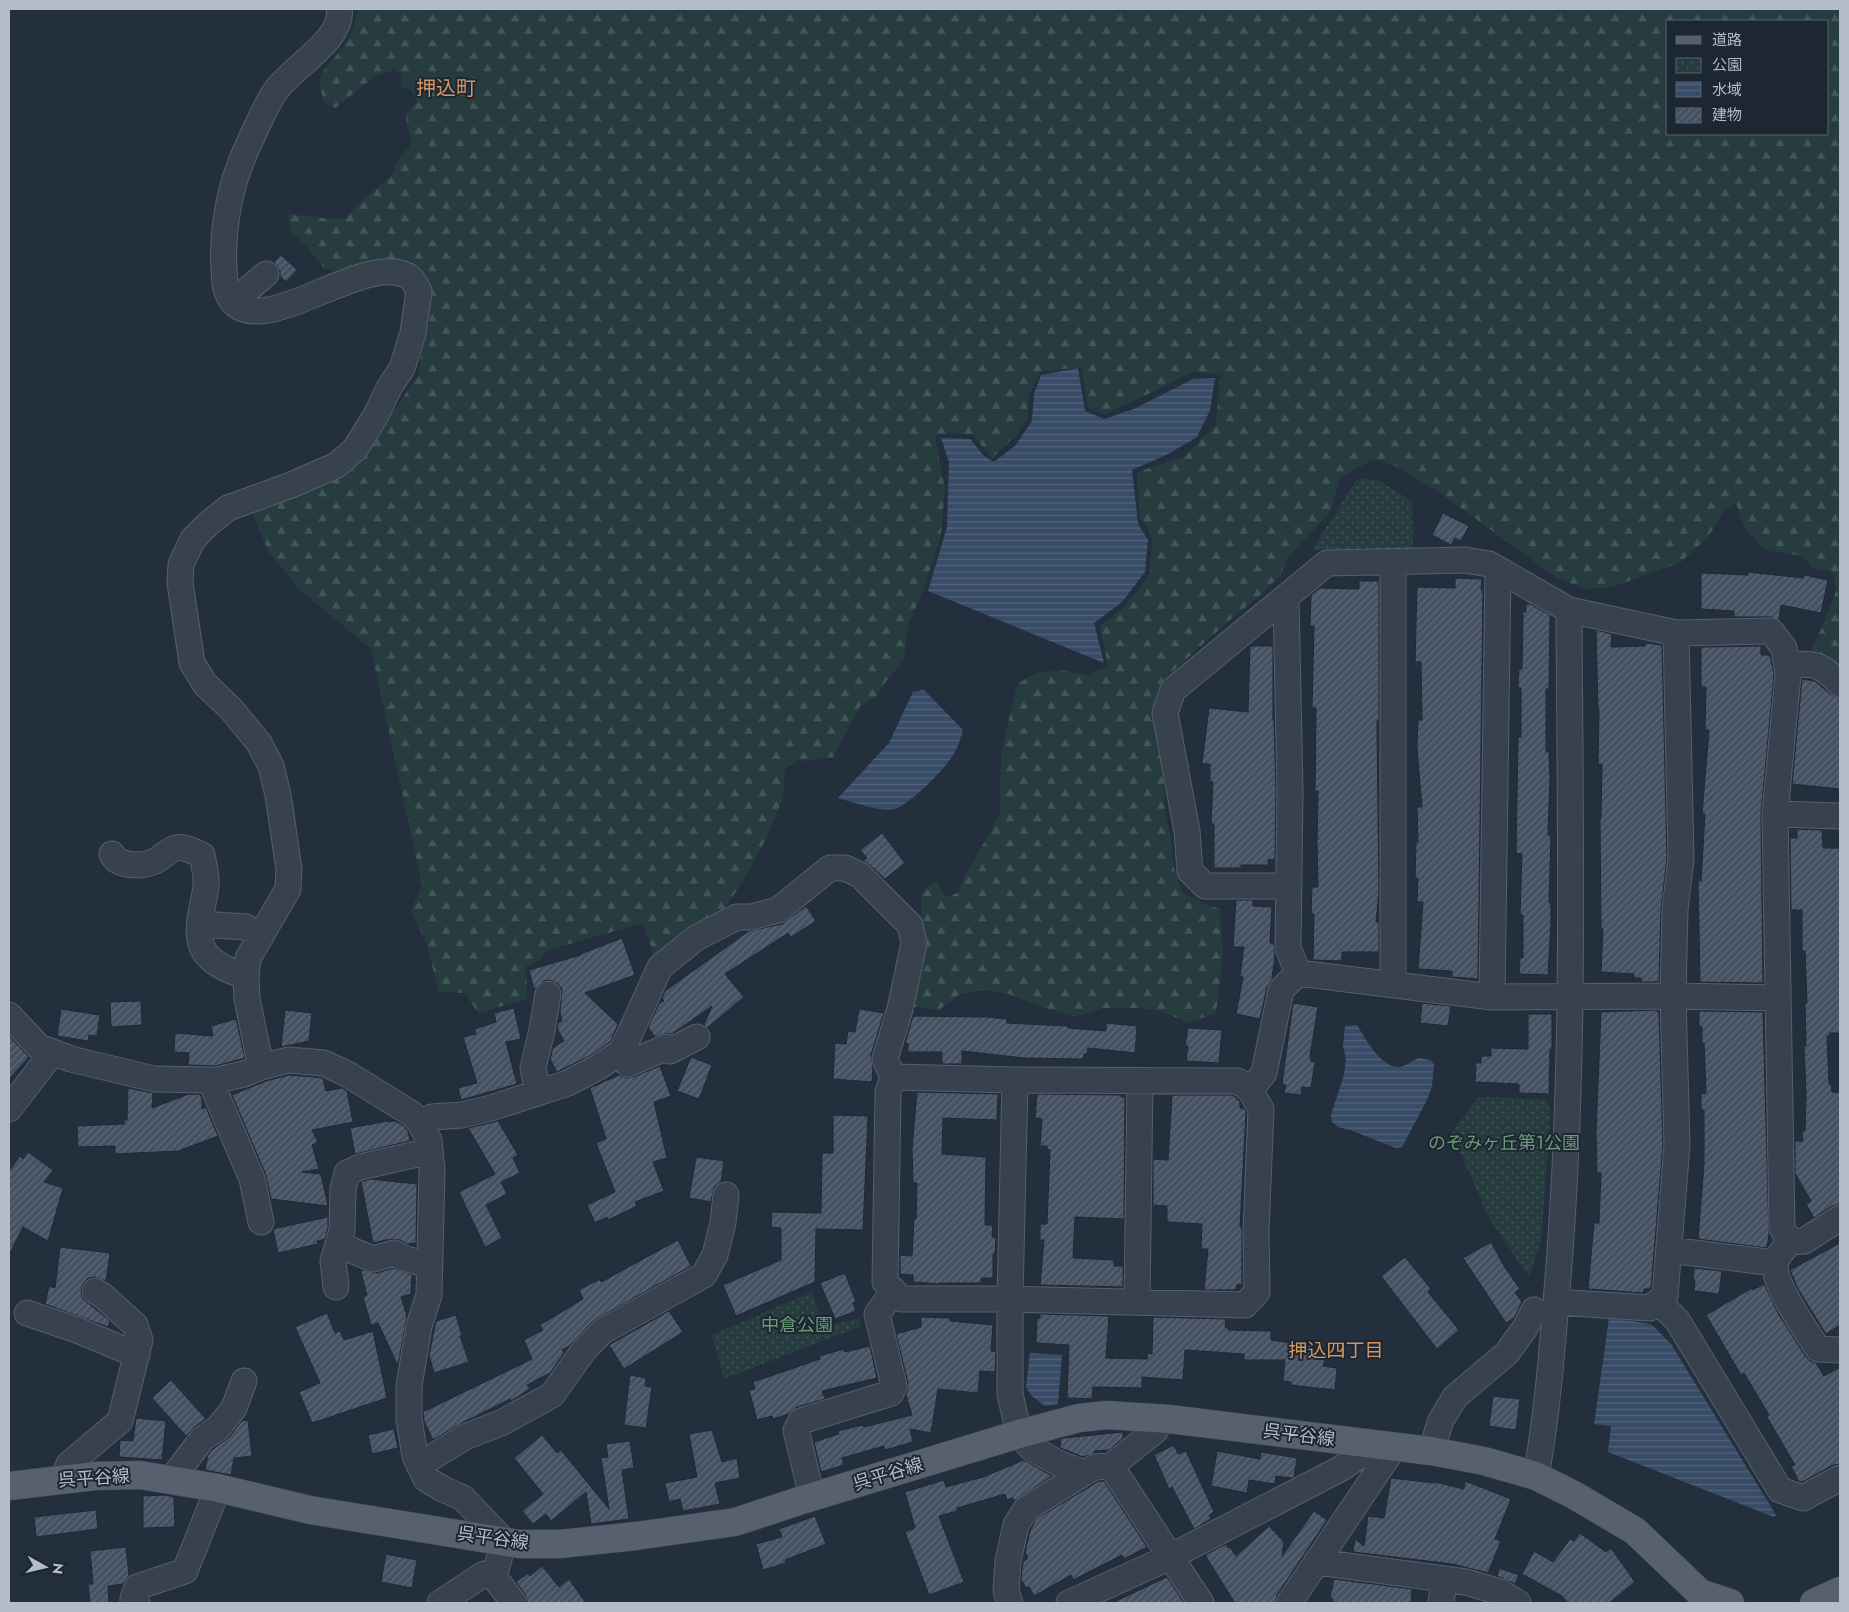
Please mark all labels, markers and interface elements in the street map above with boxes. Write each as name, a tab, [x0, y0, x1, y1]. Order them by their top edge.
legend	[1666, 20, 1829, 135]
text: 道路	[1712, 29, 1742, 51]
text: 公園	[1712, 54, 1742, 76]
district label: 押込町	[416, 74, 476, 103]
text: 水域	[1712, 79, 1742, 101]
text: 建物	[1712, 104, 1742, 126]
park label: のぞみヶ丘第1公園	[1428, 1130, 1580, 1156]
park label: 中倉公園	[761, 1312, 833, 1338]
district label: 押込四丁目	[1288, 1337, 1384, 1364]
street label: 呉平谷線	[1262, 1418, 1336, 1452]
street label: 呉平谷線	[850, 1451, 926, 1497]
street label: 呉平谷線	[57, 1463, 131, 1493]
street label: 呉平谷線	[456, 1520, 530, 1556]
north arrow	[20, 1542, 70, 1592]
text: N	[47, 1562, 69, 1576]

